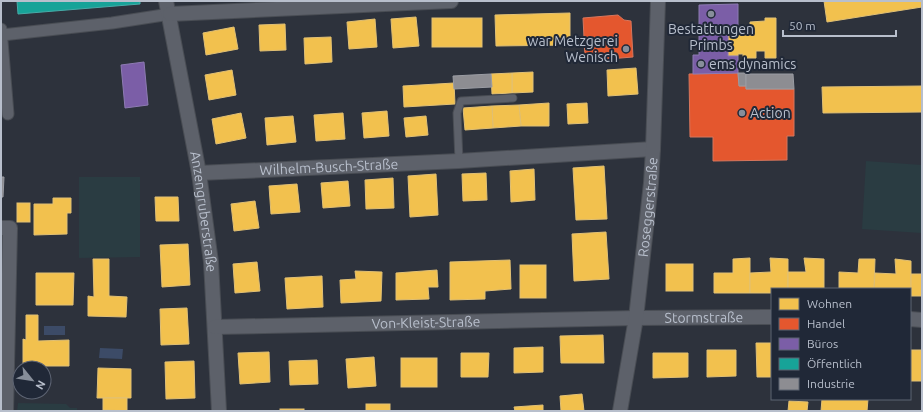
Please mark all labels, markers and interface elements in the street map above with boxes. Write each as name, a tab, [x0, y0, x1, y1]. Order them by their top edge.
marker: Bestattungen Primbs	[706, 9, 716, 19]
scale bar	[783, 12, 896, 38]
text: 50 m	[789, 19, 816, 32]
place label: Bestattungen Primbs	[668, 21, 754, 53]
place label: war Metzgerei Wenisch	[528, 33, 618, 65]
marker: war Metzgerei Wenisch	[621, 44, 631, 54]
place label: ems dynamics	[709, 56, 796, 72]
marker: ems dynamics	[696, 59, 706, 69]
place label: Action	[750, 105, 791, 121]
marker: Action	[737, 108, 747, 118]
street label: Anzengruberstraße	[187, 150, 220, 273]
street label: Wilhelm-Busch-Straße	[259, 156, 399, 178]
street label: Roseggerstraße	[635, 157, 661, 258]
legend	[771, 288, 911, 400]
text: Wohnen	[807, 297, 852, 310]
street label: Stormstraße	[664, 309, 743, 326]
street label: Von-Kleist-Straße	[371, 313, 481, 332]
text: Handel	[807, 317, 845, 330]
text: Büros	[807, 337, 838, 350]
text: Öffentlich	[807, 357, 862, 370]
north arrow	[12, 360, 52, 400]
text: Industrie	[807, 377, 855, 390]
text: N	[33, 378, 48, 392]

